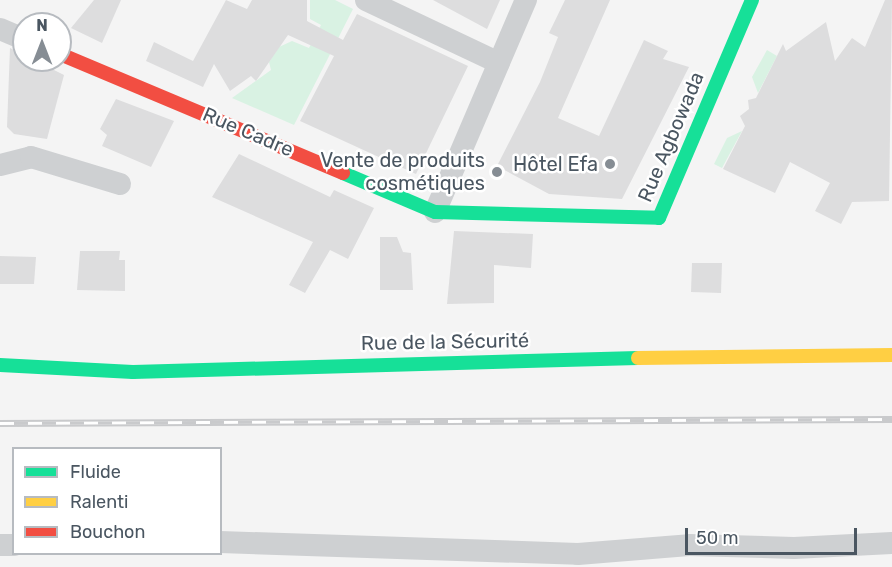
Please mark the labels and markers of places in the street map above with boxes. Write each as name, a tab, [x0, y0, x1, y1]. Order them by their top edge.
place label: Vente de produits cosmétiques	[320, 148, 485, 195]
place label: Hôtel Efa	[513, 152, 598, 176]
marker: Hôtel Efa	[603, 157, 617, 171]
marker: Vente de produits cosmétiques	[490, 165, 504, 179]

